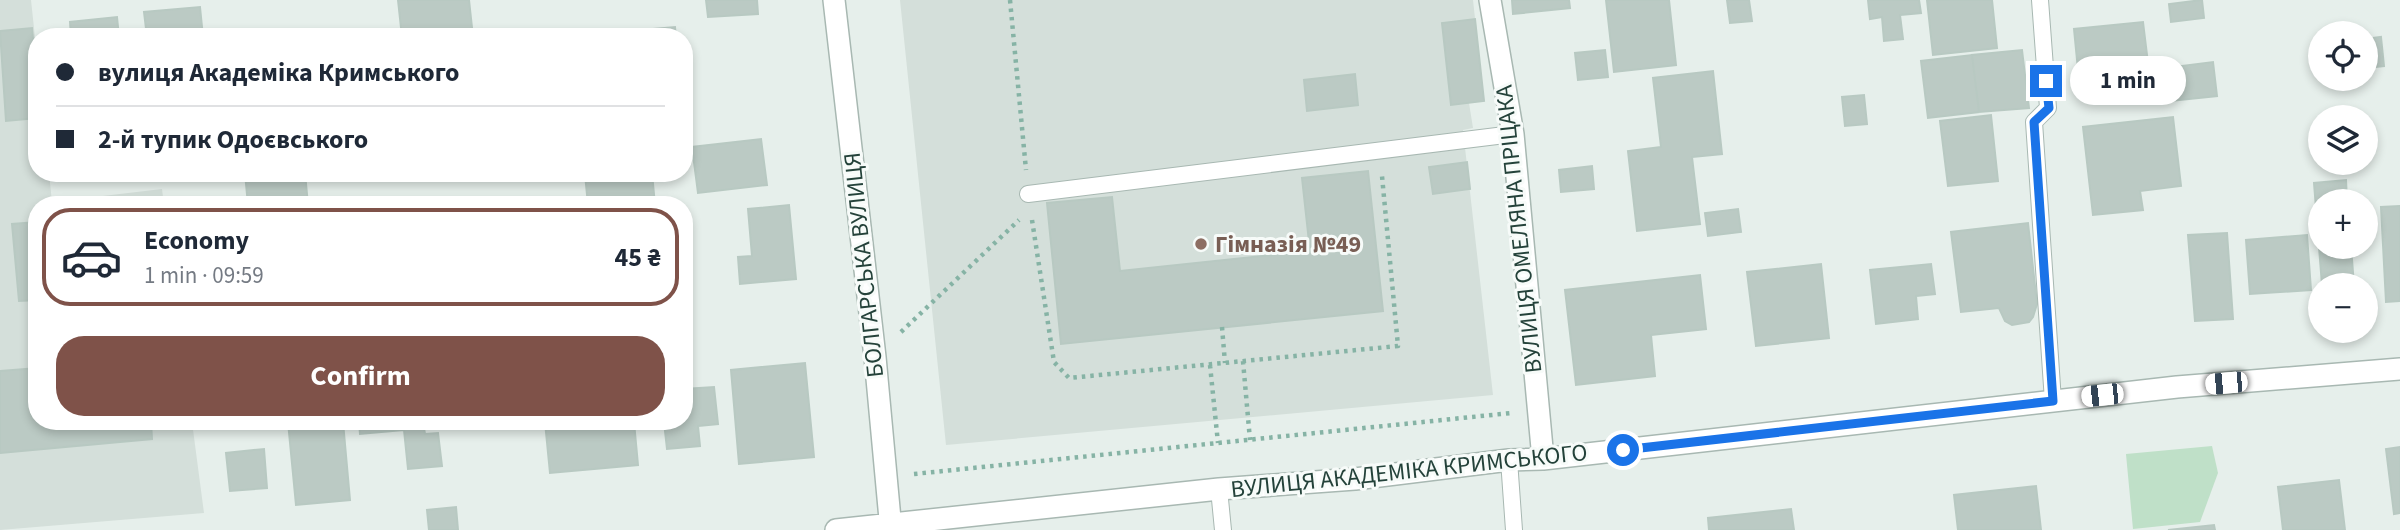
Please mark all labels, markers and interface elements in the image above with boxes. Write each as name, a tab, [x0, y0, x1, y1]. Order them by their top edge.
map controls	[2308, 21, 2378, 343]
button: locate	[2308, 21, 2378, 91]
text: вулиця Академіка Кримського	[98, 54, 460, 91]
callout: 1 min	[2070, 56, 2186, 106]
text: 1 min	[2100, 64, 2156, 97]
route end	[2030, 65, 2062, 97]
street label: ВУЛИЦЯ ОМЕЛЯНА ПРІЦАКА	[1486, 83, 1552, 375]
button: layers	[2308, 105, 2378, 175]
text: 2-й тупик Одоєвського	[98, 121, 368, 158]
street label: БОЛГАРСЬКА ВУЛИЦЯ	[835, 151, 893, 379]
button: +	[2308, 189, 2378, 259]
text: Economy	[144, 222, 249, 259]
icon: car	[60, 226, 123, 289]
place label: Гімназія №49	[1215, 227, 1361, 262]
marker: Гімназія №49	[1193, 236, 1209, 252]
text: 45 ₴	[615, 239, 661, 276]
text: 1 min · 09:59	[144, 259, 264, 292]
button: −	[2308, 273, 2378, 343]
button: Confirm	[56, 336, 665, 416]
car	[2205, 371, 2248, 395]
car	[2081, 382, 2124, 408]
route start	[1607, 434, 1639, 466]
street label: ВУЛИЦЯ АКАДЕМІКА КРИМСЬКОГО	[1229, 435, 1589, 507]

